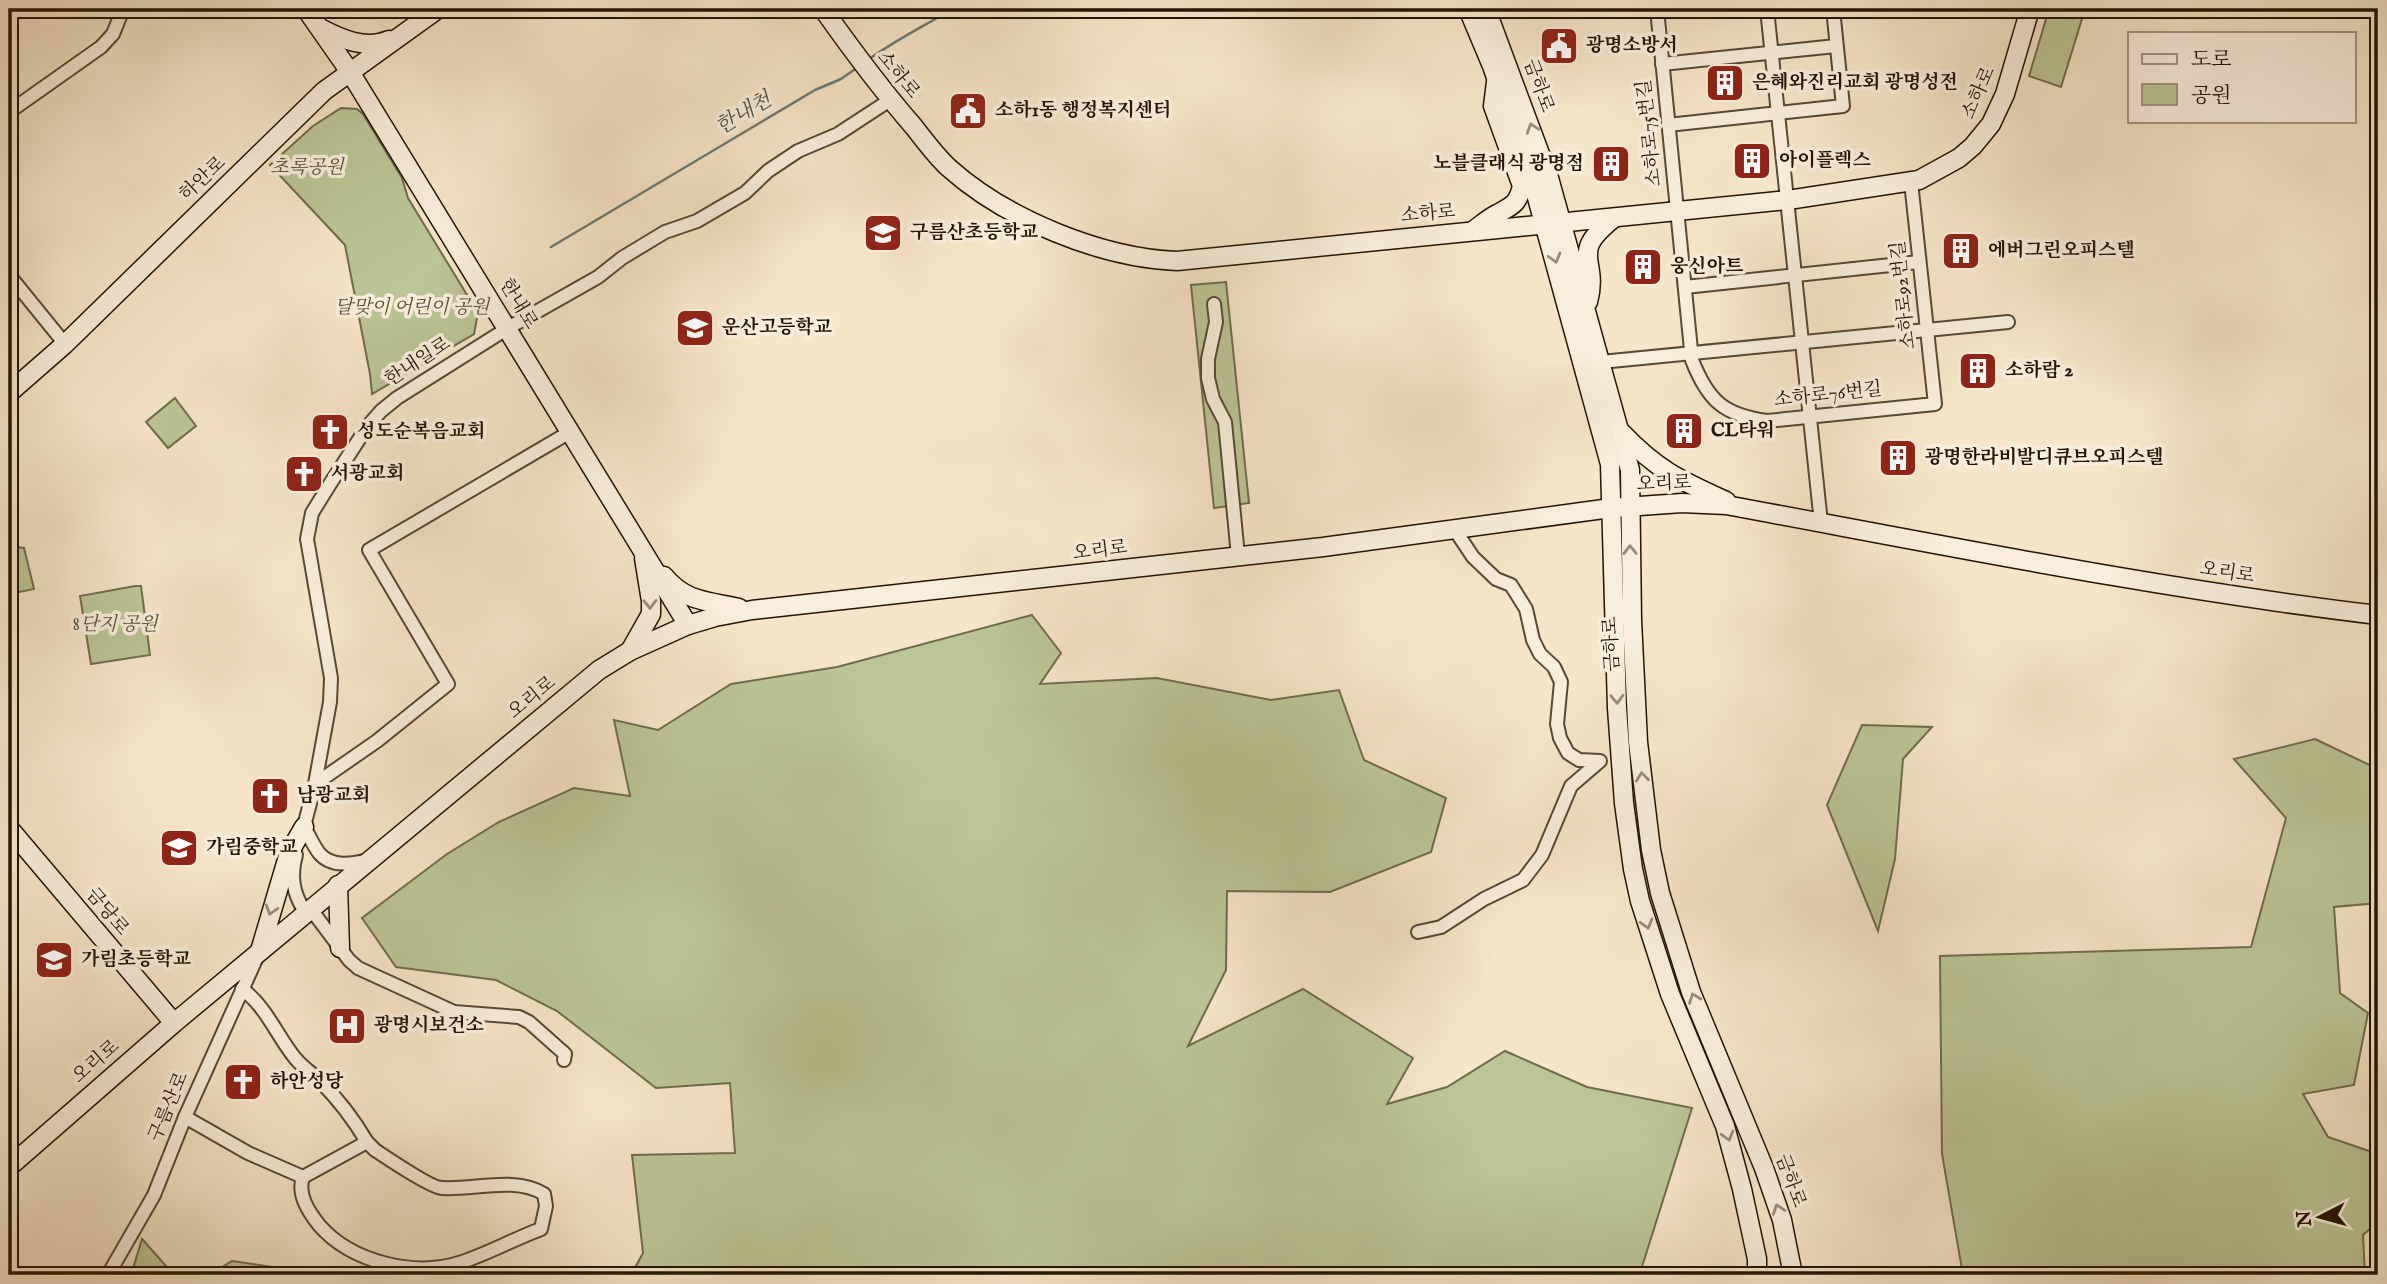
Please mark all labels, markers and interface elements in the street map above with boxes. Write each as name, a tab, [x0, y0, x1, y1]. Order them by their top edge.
public building icon: 광명소방서	[1538, 25, 1580, 67]
legend	[2128, 32, 2356, 122]
place label: 광명소방서	[1586, 34, 1678, 58]
street label: 소하로	[871, 46, 925, 104]
text: 도로	[2191, 47, 2232, 74]
street label: 금하로	[1517, 56, 1559, 116]
building icon: 은혜와진리교회 광명성전	[1704, 62, 1746, 104]
street label: 소하로	[1957, 63, 2001, 123]
place label: 은혜와진리교회 광명성전	[1752, 71, 1958, 95]
street label: 소하로75번길	[1632, 78, 1668, 188]
text: 공원	[2191, 83, 2232, 110]
water label: 한내천	[711, 86, 779, 141]
public building icon: 소하1동 행정복지센터	[947, 90, 989, 132]
place label: 소하1동 행정복지센터	[995, 99, 1171, 123]
one-way arrow	[1526, 123, 1540, 135]
building icon: 아이플렉스	[1731, 140, 1773, 182]
building icon: 노블클래식 광명점	[1590, 143, 1632, 185]
place label: 아이플렉스	[1779, 149, 1871, 173]
street label: 하안로	[175, 151, 231, 207]
place label: 노블클래식 광명점	[1433, 152, 1584, 176]
park label: 초록공원	[270, 156, 345, 180]
street label: 소하로	[1400, 200, 1456, 228]
school or university icon: 구름산초등학교	[862, 212, 904, 254]
place label: 구름산초등학교	[910, 221, 1038, 245]
building icon: 에버그린오피스텔	[1940, 230, 1982, 272]
place label: 에버그린오피스텔	[1988, 239, 2135, 263]
street label: 소하로92번길	[1886, 240, 1922, 350]
building icon: 웅신아트	[1622, 246, 1664, 288]
one-way arrow	[1547, 252, 1561, 264]
place label: 웅신아트	[1670, 255, 1744, 279]
street label: 한내로	[494, 274, 542, 334]
park label: 달맞이 어린이 공원	[335, 296, 491, 320]
school or university icon: 운산고등학교	[674, 307, 716, 349]
place label: 운산고등학교	[722, 316, 832, 340]
street label: 한내일로	[381, 332, 455, 392]
building icon: 소하람 2	[1957, 350, 1999, 392]
place label: 소하람 2	[2005, 359, 2073, 383]
street label: 소하로76번길	[1773, 377, 1883, 413]
building icon: CL타워	[1663, 410, 1705, 452]
church icon: 성도순복음교회	[309, 411, 351, 453]
place label: CL타워	[1711, 419, 1775, 443]
place label: 성도순복음교회	[357, 420, 485, 444]
building icon: 광명한라비발디큐브오피스텔	[1877, 437, 1919, 479]
place label: 광명한라비발디큐브오피스텔	[1925, 446, 2164, 470]
church icon: 서광교회	[283, 453, 325, 495]
place label: 서광교회	[331, 462, 404, 486]
street label: 오리로	[1636, 471, 1692, 497]
street label: 오리로	[1071, 536, 1129, 566]
one-way arrow	[1623, 544, 1638, 555]
street label: 오리로	[2198, 557, 2256, 589]
one-way arrow	[642, 599, 657, 610]
park label: 8단지 공원	[72, 613, 159, 637]
street label: 금하로	[1599, 616, 1625, 672]
street label: 오리로	[503, 671, 561, 725]
one-way arrow	[1609, 693, 1624, 704]
one-way arrow	[1635, 771, 1650, 782]
church icon: 남광교회	[249, 775, 291, 817]
place label: 남광교회	[297, 784, 370, 808]
school or university icon: 가림중학교	[158, 827, 200, 869]
place label: 가림중학교	[206, 836, 298, 860]
street label: 금당로	[80, 883, 134, 941]
one-way arrow	[264, 904, 279, 916]
one-way arrow	[1638, 917, 1653, 929]
school or university icon: 가림초등학교	[33, 939, 75, 981]
place label: 가림초등학교	[81, 948, 191, 972]
one-way arrow	[1688, 992, 1702, 1004]
hospital icon: 광명시보건소	[326, 1005, 368, 1047]
place label: 광명시보건소	[374, 1014, 484, 1038]
street label: 오리로	[67, 1035, 125, 1089]
church icon: 하안성당	[222, 1061, 264, 1103]
street label: 구름산로	[144, 1069, 194, 1145]
place label: 하안성당	[270, 1070, 344, 1094]
one-way arrow	[1719, 1130, 1734, 1142]
street label: 금하로	[1769, 1151, 1811, 1211]
north arrow	[2286, 1182, 2356, 1252]
one-way arrow	[1772, 1203, 1786, 1215]
text: N	[2292, 1209, 2318, 1229]

